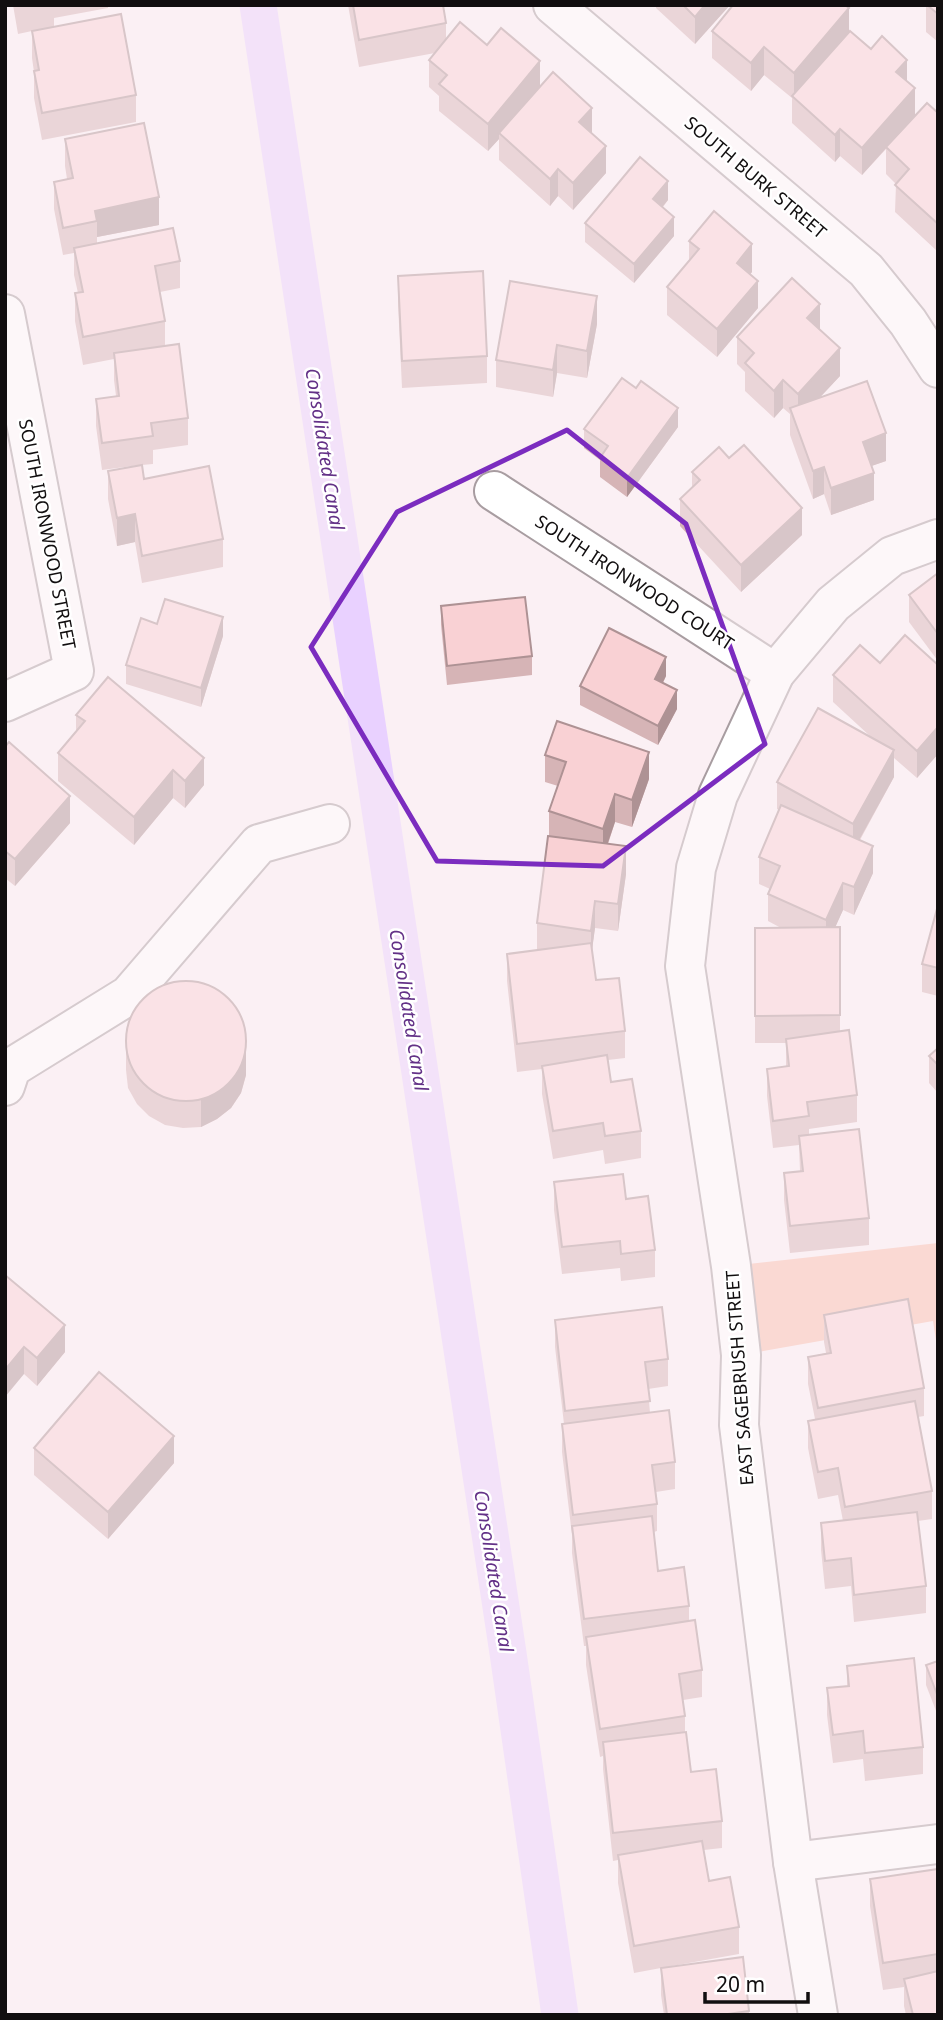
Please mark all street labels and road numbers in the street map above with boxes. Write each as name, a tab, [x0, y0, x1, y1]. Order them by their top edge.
street label: SOUTH BURK STREET	[680, 111, 832, 243]
street label: SOUTH IRONWOOD STREET	[14, 417, 82, 651]
street label: SOUTH IRONWOOD COURT	[531, 509, 739, 655]
street label: EAST SAGEBRUSH STREET	[720, 1270, 758, 1486]

